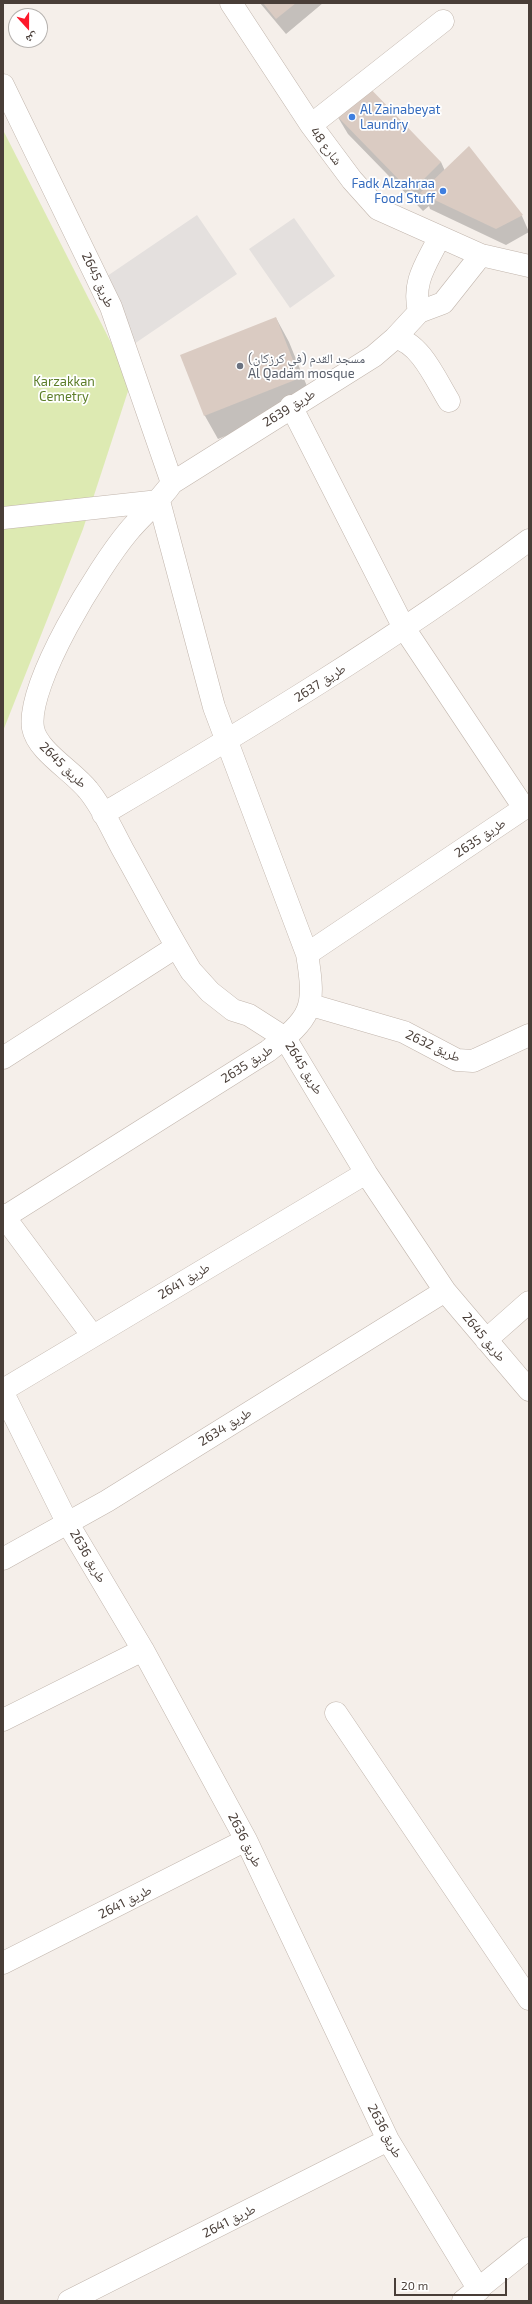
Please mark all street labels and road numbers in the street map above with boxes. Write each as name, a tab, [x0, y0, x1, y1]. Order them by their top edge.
street label: شارع 48	[307, 124, 345, 168]
street label: طريق 2645	[78, 250, 118, 310]
street label: طريق 2639	[260, 386, 318, 430]
street label: طريق 2637	[291, 661, 349, 705]
street label: طريق 2645	[36, 739, 90, 791]
street label: طريق 2635	[451, 815, 509, 861]
street label: طريق 2632	[403, 1027, 463, 1065]
street label: طريق 2645	[282, 1039, 326, 1097]
street label: طريق 2635	[218, 1042, 276, 1086]
street label: طريق 2641	[155, 1260, 213, 1302]
street label: طريق 2645	[459, 1309, 509, 1365]
street label: طريق 2634	[196, 1405, 254, 1449]
street label: طريق 2636	[67, 1527, 109, 1585]
street label: طريق 2636	[225, 1810, 265, 1870]
street label: طريق 2641	[96, 1882, 154, 1922]
street label: طريق 2636	[364, 2101, 406, 2161]
street label: طريق 2641	[200, 2201, 258, 2241]

